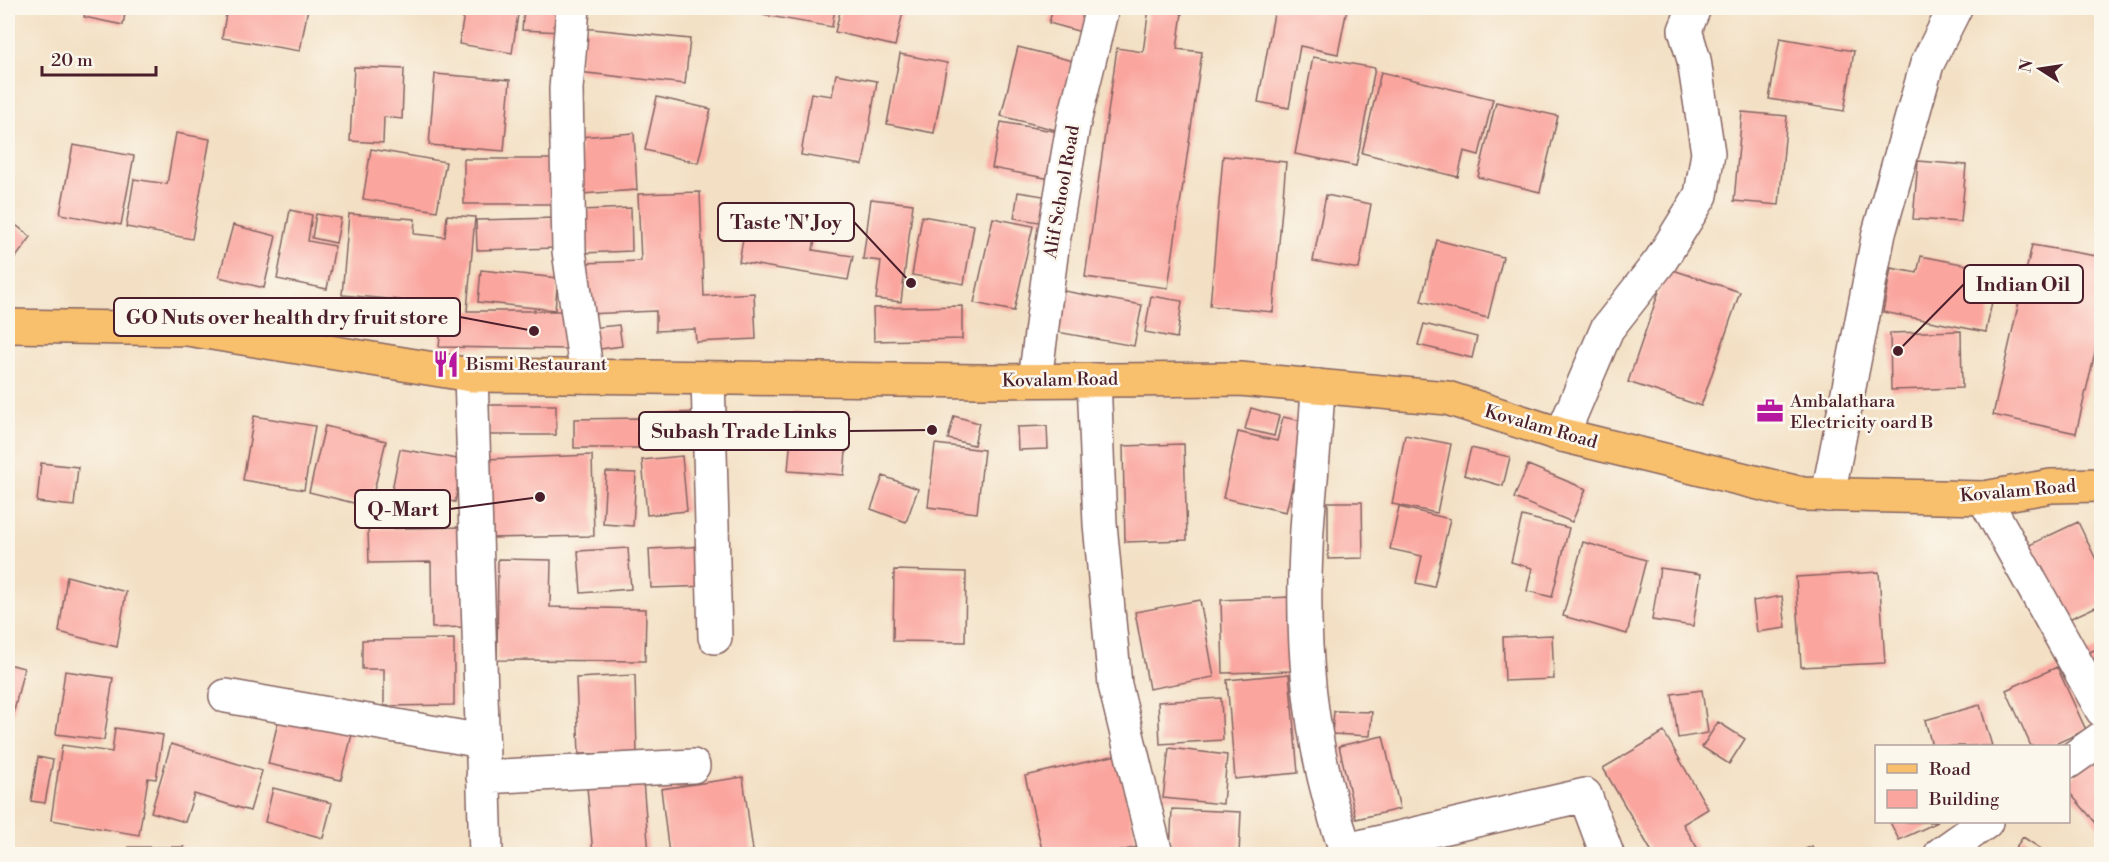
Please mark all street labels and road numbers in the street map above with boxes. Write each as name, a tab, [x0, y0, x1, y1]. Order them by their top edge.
street label: Alif School Road	[1039, 123, 1085, 261]
street label: Kovalam Road	[1002, 367, 1119, 393]
street label: Kovalam Road	[1482, 400, 1601, 454]
street label: Kovalam Road	[1959, 474, 2078, 508]

